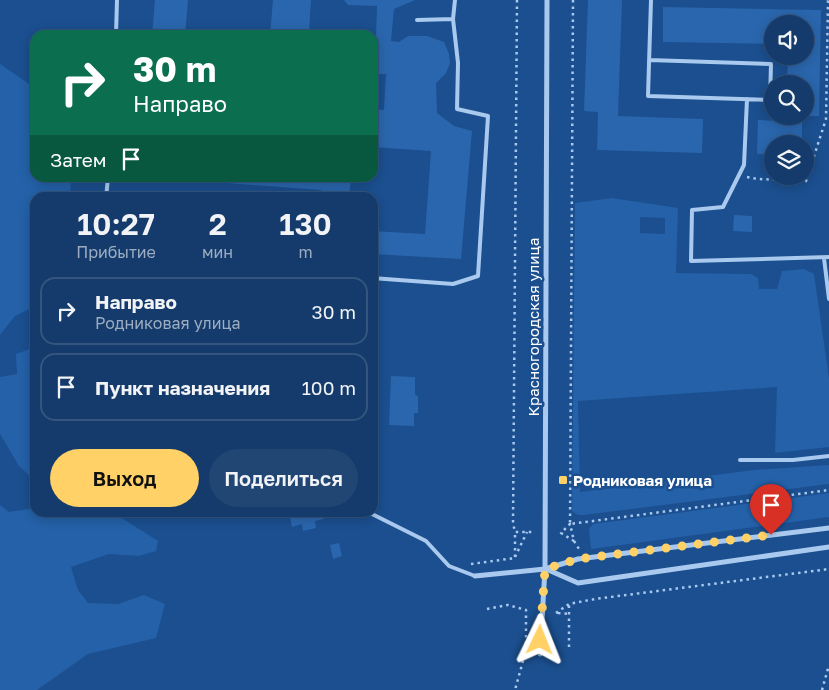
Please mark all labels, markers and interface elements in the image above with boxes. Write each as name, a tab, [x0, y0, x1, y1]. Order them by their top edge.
map controls	[764, 15, 814, 185]
button: sound	[764, 15, 814, 65]
text: 30 m	[133, 48, 216, 90]
icon: right	[50, 50, 115, 115]
button: search	[764, 75, 814, 125]
text: Направо	[133, 90, 227, 117]
button: layers	[764, 135, 814, 185]
icon: arrive	[117, 145, 145, 173]
text: Затем	[50, 148, 107, 171]
text: 10:27	[77, 206, 155, 242]
text: 2	[209, 206, 227, 242]
text: 130	[279, 206, 332, 242]
street label: Красногородская улица	[524, 238, 542, 416]
text: Прибытие	[76, 242, 156, 262]
text: мин	[202, 242, 233, 262]
text: m	[298, 242, 313, 262]
text: Направо	[95, 290, 177, 313]
icon: right	[52, 297, 80, 325]
text: 30 m	[312, 300, 356, 323]
text: Родниковая улица	[95, 313, 241, 333]
icon: arrive	[52, 373, 80, 401]
text: Пункт назначения	[95, 376, 270, 399]
text: 100 m	[302, 376, 356, 399]
button: Выход	[50, 449, 199, 507]
button: Поделиться	[209, 449, 358, 507]
place label: Родниковая улица	[573, 471, 712, 489]
marker: Родниковая улица	[557, 474, 569, 486]
pin	[750, 484, 792, 535]
icon: arrive	[757, 491, 785, 519]
position arrow	[513, 613, 565, 665]

